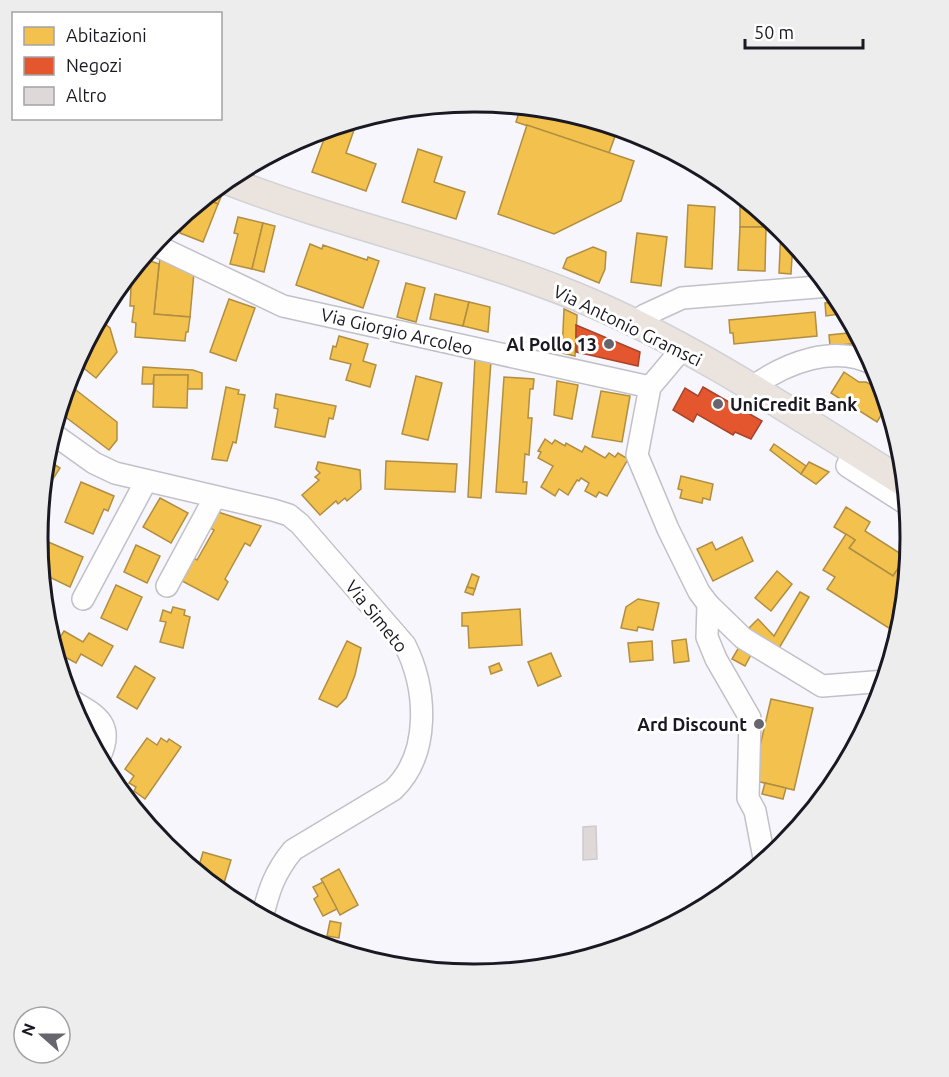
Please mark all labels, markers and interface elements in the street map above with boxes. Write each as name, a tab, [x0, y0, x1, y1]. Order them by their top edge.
legend	[12, 12, 222, 120]
scale bar	[745, 12, 864, 50]
text: 50 m	[754, 22, 794, 42]
text: Abitazioni	[66, 25, 147, 45]
text: Negozi	[66, 55, 122, 75]
text: Altro	[66, 85, 107, 105]
street label: Via Antonio Gramsci	[551, 280, 705, 370]
street label: Via Giorgio Arcoleo	[319, 304, 475, 358]
place label: Al Pollo 13	[506, 334, 597, 354]
marker: Al Pollo 13	[602, 337, 616, 351]
place label: UniCredit Bank	[730, 394, 857, 414]
marker: UniCredit Bank	[711, 397, 725, 411]
street label: Via Simeto	[342, 576, 412, 656]
place label: Ard Discount	[637, 714, 747, 734]
marker: Ard Discount	[752, 717, 766, 731]
north arrow	[12, 1005, 72, 1065]
text: N	[17, 1021, 39, 1038]

